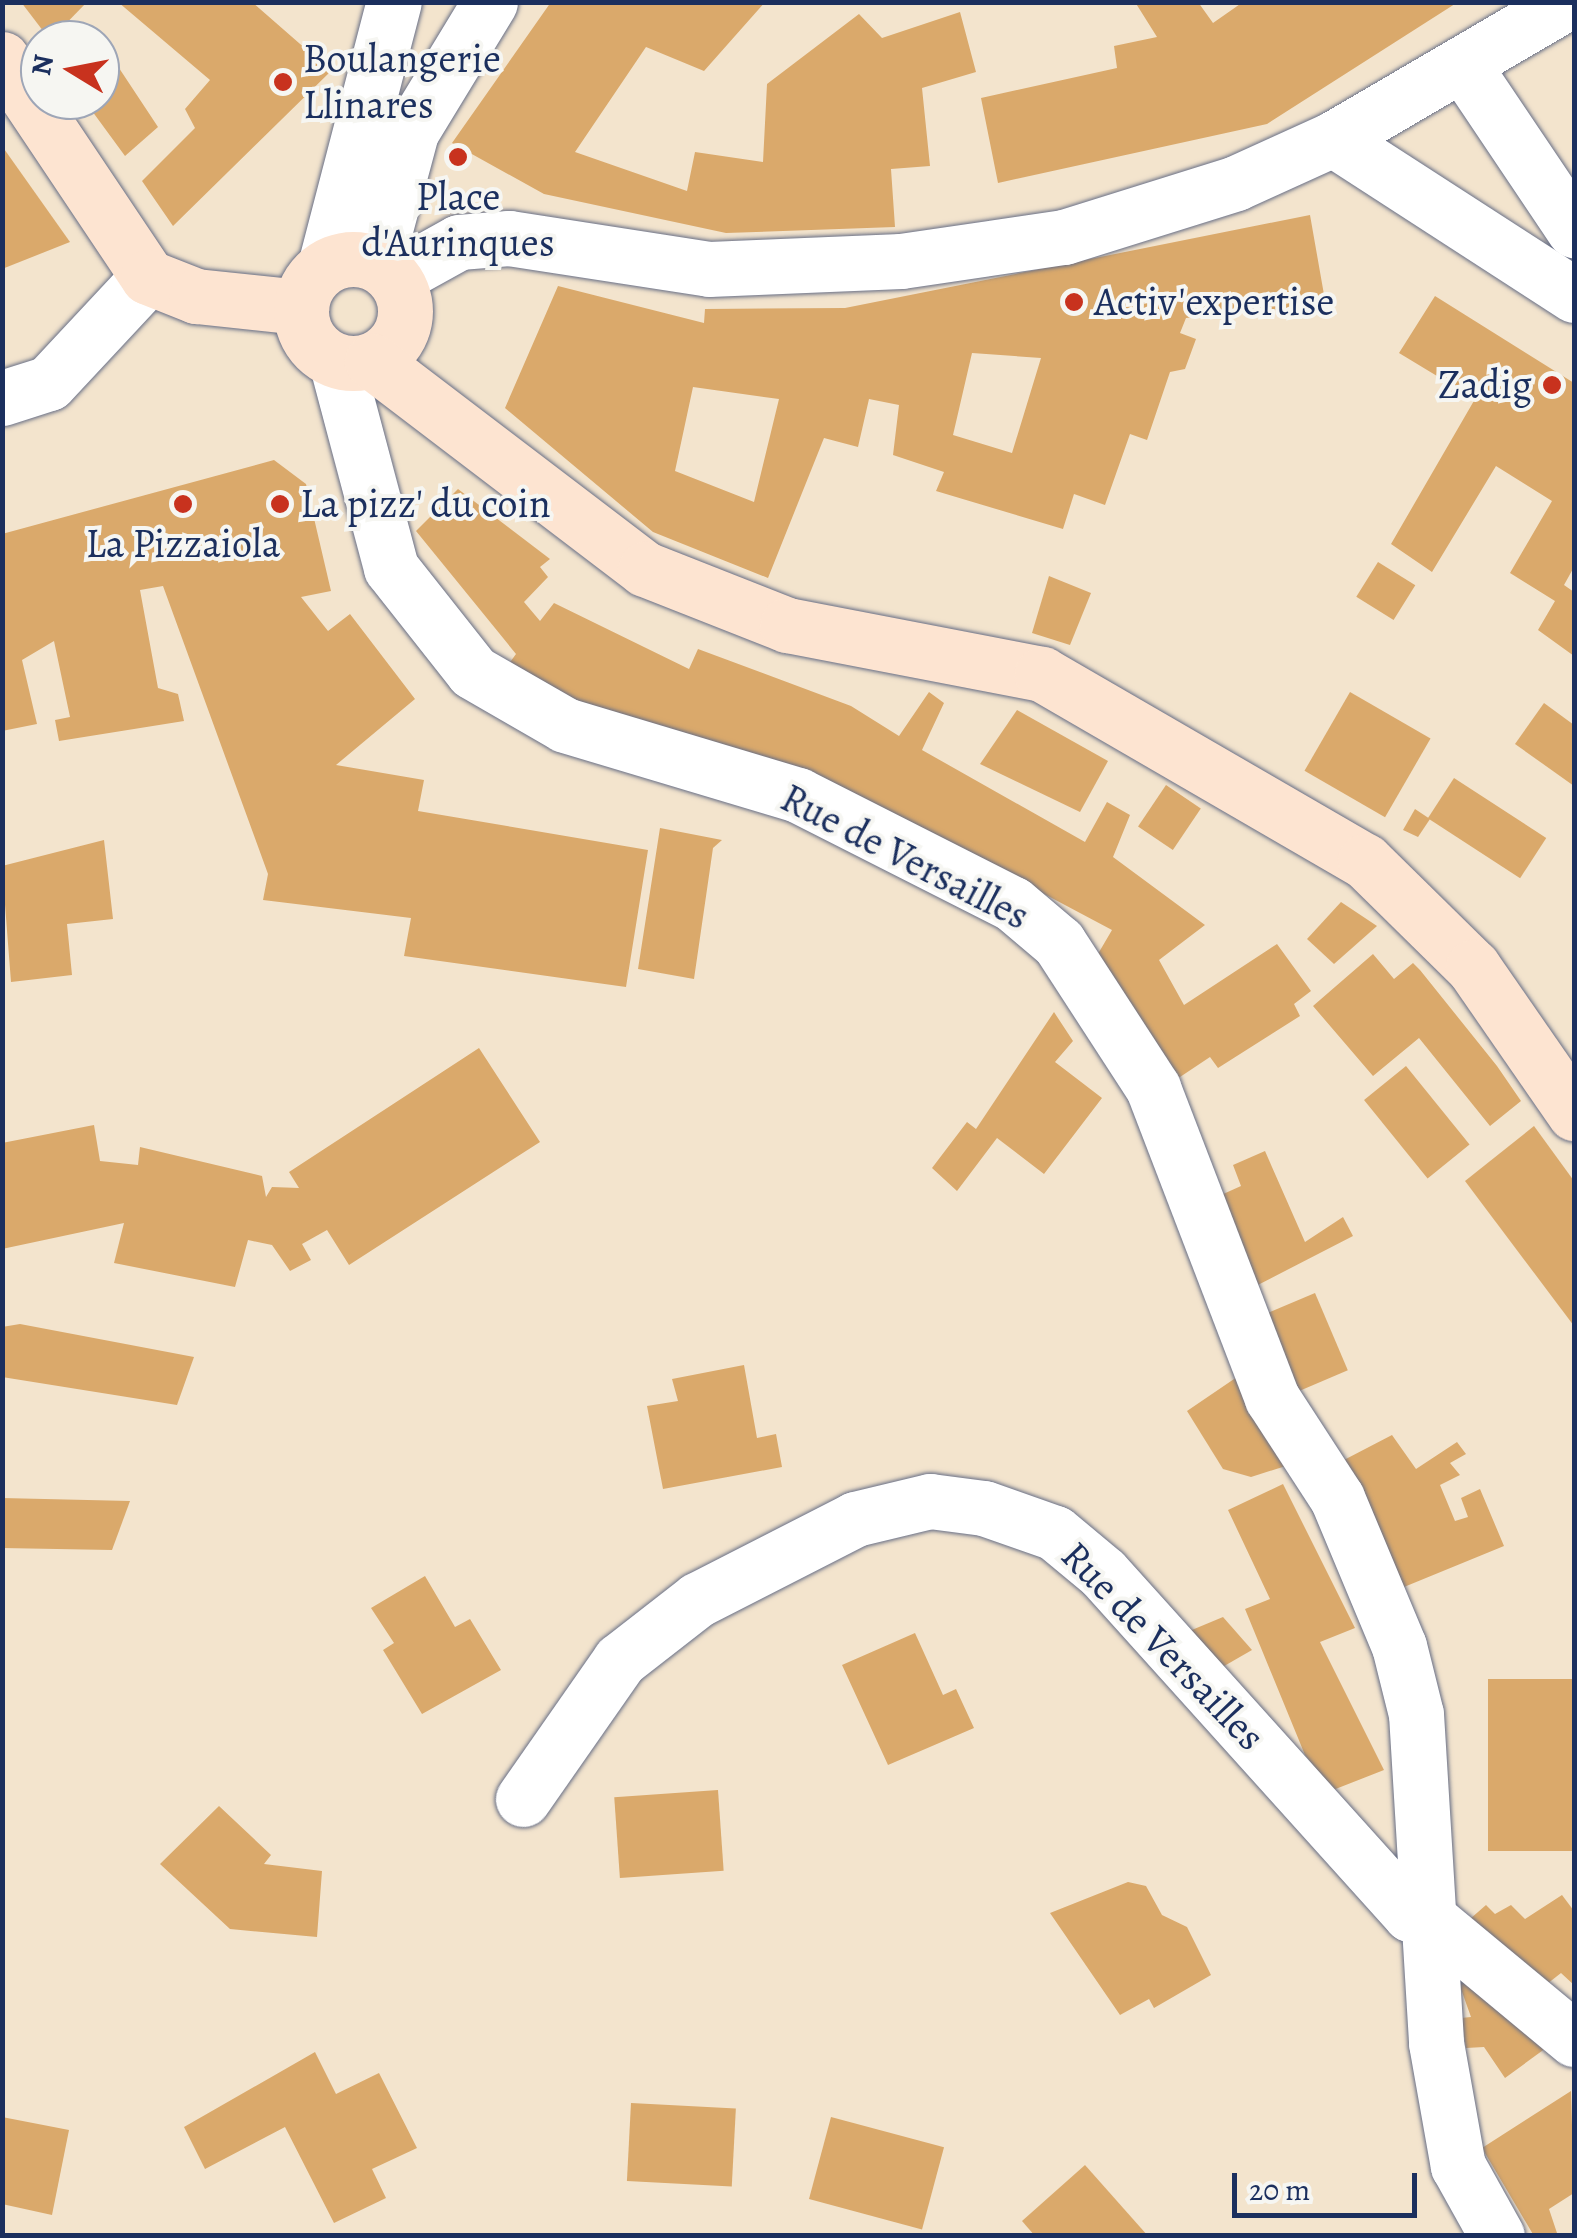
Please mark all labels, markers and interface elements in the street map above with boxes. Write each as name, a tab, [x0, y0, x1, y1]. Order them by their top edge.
north arrow	[20, 20, 120, 120]
place label: Boulangerie Llinares	[303, 35, 501, 129]
text: N	[22, 52, 63, 78]
marker: Boulangerie Llinares	[272, 71, 294, 93]
marker: Place d'Aurinques	[447, 146, 469, 168]
place label: Place d'Aurinques	[361, 173, 555, 267]
place label: Activ'expertise	[1094, 278, 1334, 326]
marker: Activ'expertise	[1063, 291, 1085, 313]
place label: Zadig	[1438, 361, 1532, 409]
marker: Zadig	[1541, 374, 1563, 396]
place label: La pizz' du coin	[300, 480, 552, 528]
marker: La Pizzaiola	[172, 493, 194, 515]
marker: La pizz' du coin	[269, 493, 291, 515]
place label: La Pizzaiola	[86, 520, 280, 568]
street label: Rue de Versailles	[773, 774, 1037, 940]
street label: Rue de Versailles	[1051, 1531, 1275, 1761]
scale bar	[1237, 2153, 1422, 2215]
text: 20 m	[1249, 2170, 1310, 2210]

